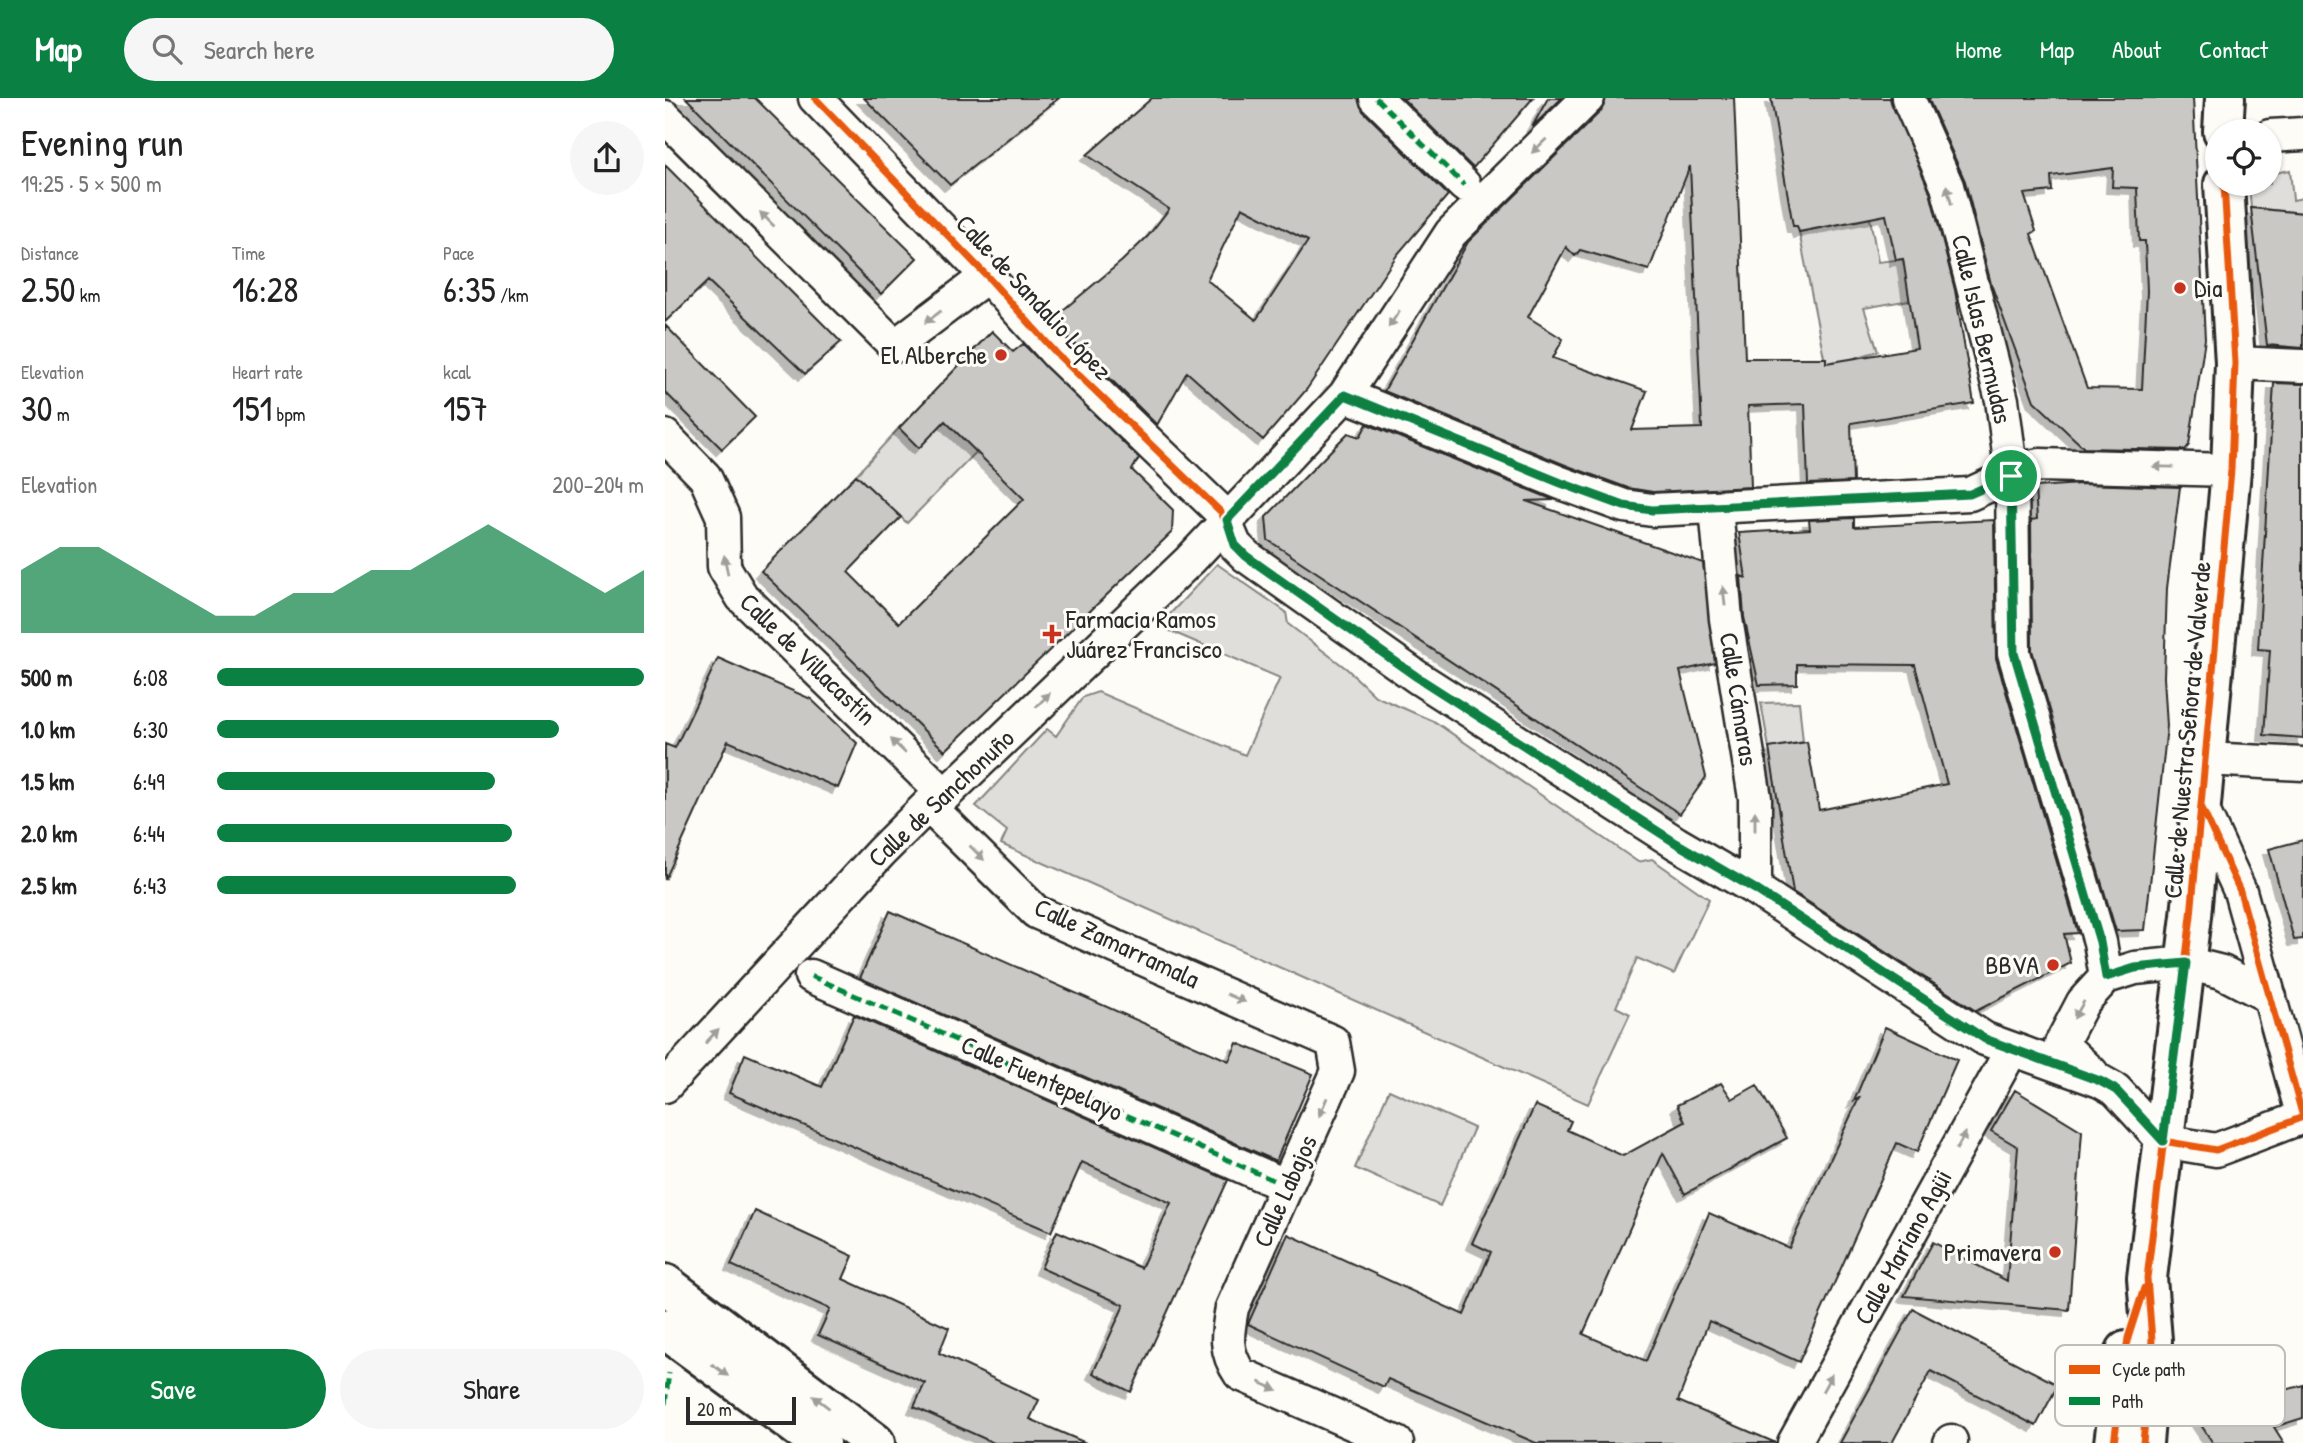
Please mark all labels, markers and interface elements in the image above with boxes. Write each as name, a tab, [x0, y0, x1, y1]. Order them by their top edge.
search box	[124, 18, 614, 81]
text: Map	[35, 27, 82, 71]
icon: search	[148, 30, 186, 68]
text: Search here	[204, 32, 315, 67]
text: Home	[1955, 33, 2002, 65]
text: Map	[2040, 33, 2074, 65]
text: About	[2112, 33, 2161, 65]
text: Contact	[2199, 33, 2268, 65]
text: Evening run	[21, 116, 184, 168]
map controls	[2205, 119, 2282, 196]
button: locate	[2205, 119, 2282, 196]
button: share	[570, 121, 644, 195]
one-way arrow	[1531, 137, 1548, 154]
text: 19:25 · 5 × 500 m	[21, 168, 162, 199]
one-way arrow	[1944, 184, 1954, 205]
street label: Calle de Sandalio López	[948, 206, 1120, 387]
one-way arrow	[760, 211, 776, 228]
street label: Calle Islas Bermudas	[1944, 231, 2021, 427]
text: Distance	[21, 240, 79, 266]
text: Time	[232, 240, 266, 266]
text: Pace	[443, 240, 475, 266]
text: 2.50	[21, 266, 75, 313]
text: 16:28	[232, 266, 298, 313]
text: 6:35	[443, 266, 496, 313]
place label: Dia	[2194, 270, 2222, 305]
marker: Dia	[2172, 280, 2188, 296]
text: km	[75, 282, 101, 308]
text: /km	[496, 282, 529, 308]
one-way arrow	[924, 310, 942, 325]
one-way arrow	[1388, 310, 1401, 329]
place label: El Alberche	[881, 337, 987, 372]
marker: El Alberche	[993, 347, 1009, 363]
text: Elevation	[21, 359, 84, 385]
text: Heart rate	[232, 359, 303, 385]
text: kcal	[443, 359, 471, 385]
text: 30	[21, 385, 52, 432]
text: 151	[232, 385, 272, 432]
text: 157	[443, 385, 488, 432]
text: m	[52, 401, 70, 427]
text: bpm	[272, 401, 305, 427]
pin	[1981, 446, 2041, 506]
icon: arrive	[1992, 457, 2030, 495]
one-way arrow	[2152, 462, 2174, 473]
text: Elevation	[21, 469, 97, 500]
text: 200–204 m	[552, 469, 644, 500]
one-way arrow	[721, 554, 732, 576]
street label: Calle de Nuestra Señora de Valverde	[2154, 560, 2219, 900]
one-way arrow	[1718, 584, 1729, 606]
street label: Calle de Villacastín	[732, 585, 884, 733]
place label: Farmacia Ramos Juárez Francisco	[1065, 601, 1222, 666]
marker: Farmacia Ramos Juárez Francisco	[1044, 626, 1060, 642]
street label: Calle Cámaras	[1712, 630, 1767, 768]
text: 500 m	[21, 662, 72, 693]
text: 6:08	[133, 662, 168, 693]
one-way arrow	[1034, 692, 1050, 709]
text: 1.0 km	[21, 714, 75, 745]
text: 6:30	[133, 714, 168, 745]
street label: Calle de Sanchonuño	[860, 721, 1021, 875]
one-way arrow	[889, 738, 906, 755]
text: 1.5 km	[21, 766, 74, 797]
text: 6:49	[133, 766, 165, 797]
one-way arrow	[1749, 810, 1761, 832]
text: 2.0 km	[21, 818, 77, 849]
text: 6:44	[133, 818, 165, 849]
one-way arrow	[968, 844, 985, 860]
text: 2.5 km	[21, 870, 77, 901]
text: 6:43	[133, 870, 166, 901]
street label: Calle Zamarramala	[1029, 889, 1205, 996]
place label: BBVA	[1985, 947, 2039, 982]
marker: BBVA	[2045, 957, 2061, 973]
one-way arrow	[1225, 993, 1246, 1004]
one-way arrow	[2073, 1001, 2086, 1020]
street label: Calle Fuentepelayo	[956, 1026, 1129, 1129]
one-way arrow	[703, 1028, 719, 1045]
one-way arrow	[1317, 1097, 1328, 1118]
street label: Calle Labajos	[1244, 1129, 1325, 1252]
one-way arrow	[1955, 1132, 1967, 1151]
street label: Calle Mariano Agüi	[1845, 1163, 1960, 1331]
place label: Primavera	[1944, 1234, 2041, 1269]
marker: Primavera	[2047, 1244, 2063, 1260]
legend	[2055, 1345, 2285, 1426]
button: Save	[21, 1349, 326, 1429]
button: Share	[340, 1349, 644, 1429]
text: Cycle path	[2112, 1356, 2185, 1382]
one-way arrow	[711, 1362, 729, 1376]
one-way arrow	[1821, 1374, 1833, 1393]
one-way arrow	[1258, 1381, 1279, 1392]
text: Path	[2112, 1388, 2143, 1414]
scale bar	[686, 1394, 796, 1426]
one-way arrow	[812, 1395, 830, 1409]
text: 20 m	[697, 1396, 732, 1422]

